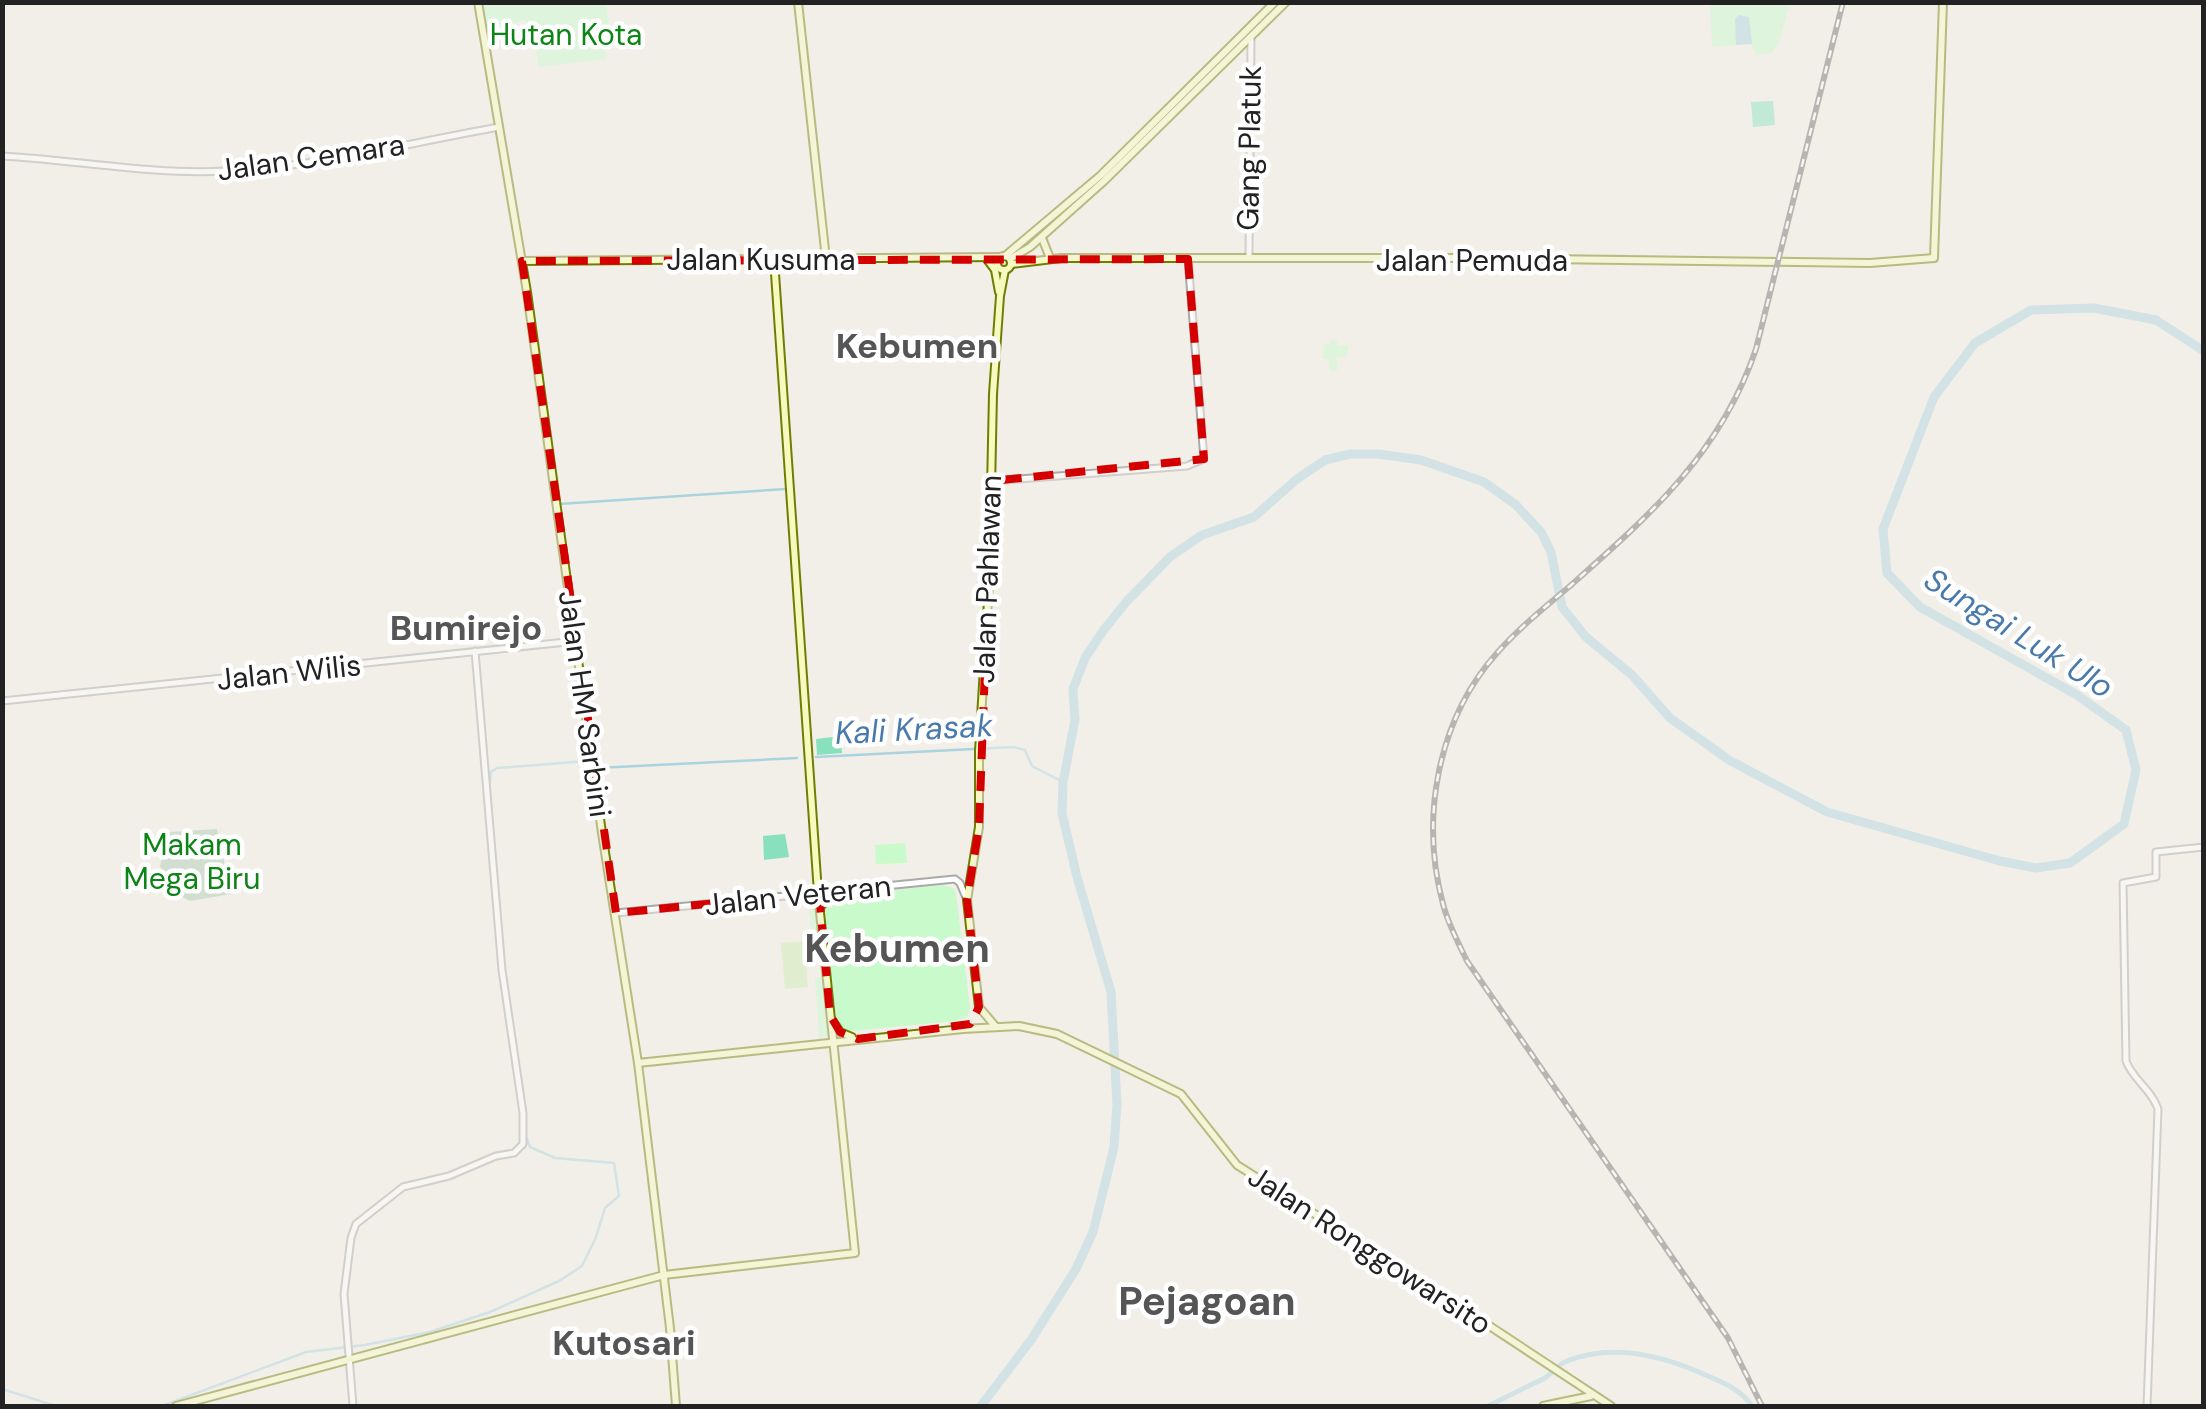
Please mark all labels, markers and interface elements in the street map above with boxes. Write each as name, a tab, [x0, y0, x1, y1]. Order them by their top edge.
park label: Hutan Kota	[490, 15, 642, 54]
street label: Gang Platuk	[1228, 65, 1270, 231]
street label: Jalan Cemara	[215, 125, 407, 189]
street label: Jalan Kusuma	[666, 240, 856, 279]
street label: Jalan Pemuda	[1376, 241, 1568, 280]
district label: Kebumen	[836, 323, 998, 369]
street label: Jalan Pahlawan	[964, 474, 1010, 684]
water label: Sungai Luk Ulo	[1917, 558, 2121, 708]
street label: Jalan HM Sarbini	[550, 588, 620, 820]
district label: Bumirejo	[390, 605, 542, 651]
street label: Jalan Wilis	[215, 645, 363, 699]
water label: Kali Krasak	[834, 704, 995, 754]
park label: Makam Mega Biru	[124, 825, 260, 898]
street label: Jalan Veteran	[703, 866, 893, 924]
district label: Kebumen	[804, 922, 990, 974]
street label: Jalan Ronggowarsito	[1241, 1157, 1499, 1343]
district label: Pejagoan	[1118, 1275, 1296, 1327]
district label: Kutosari	[552, 1320, 696, 1366]

